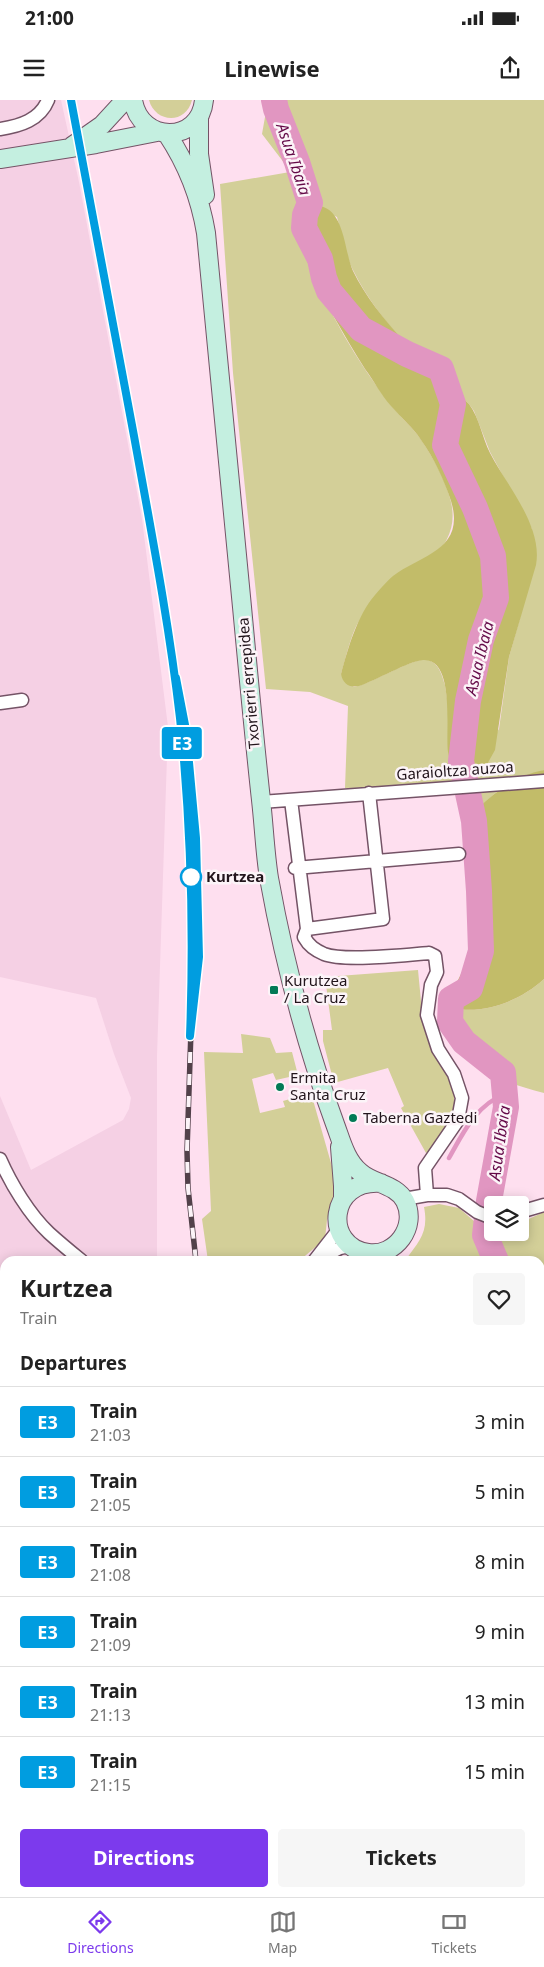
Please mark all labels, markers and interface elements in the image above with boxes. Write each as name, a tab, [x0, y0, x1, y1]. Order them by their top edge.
text: 21:00	[25, 5, 74, 31]
text: Linewise	[224, 53, 320, 83]
icon: menu	[20, 54, 48, 82]
icon: share	[496, 54, 524, 82]
water label: Asua Ibaia	[271, 119, 317, 198]
street label: Txorierri errepidea	[232, 617, 264, 750]
water label: Asua Ibaia	[459, 619, 499, 698]
line badge: E3	[160, 727, 204, 759]
text: E3	[172, 731, 192, 755]
street label: Garaioltza auzoa	[396, 756, 514, 784]
marker: Kurtzea	[180, 866, 202, 888]
place label: Kurtzea	[206, 866, 264, 886]
place label: Kurutzea / La Cruz	[284, 970, 347, 1007]
marker: Kurutzea / La Cruz	[268, 984, 280, 996]
place label: Ermita Santa Cruz	[290, 1067, 366, 1104]
marker: Ermita Santa Cruz	[274, 1081, 286, 1093]
water label: Asua Ibaia	[483, 1104, 515, 1183]
place label: Taberna Gaztedi	[363, 1107, 477, 1127]
marker: Taberna Gaztedi	[347, 1112, 359, 1124]
map controls	[484, 1196, 529, 1241]
button: layers	[484, 1196, 529, 1241]
text: Kurtzea	[20, 1271, 113, 1304]
button: heart	[473, 1273, 525, 1325]
text: Train	[20, 1307, 57, 1329]
text: Departures	[20, 1350, 127, 1376]
text: Train	[90, 1398, 138, 1424]
text: 3 min	[475, 1409, 525, 1435]
text: E3	[37, 1410, 58, 1434]
text: 21:03	[90, 1424, 131, 1446]
text: Train	[90, 1468, 138, 1494]
text: 5 min	[475, 1479, 525, 1505]
text: E3	[37, 1480, 58, 1504]
text: 21:05	[90, 1494, 131, 1516]
text: Train	[90, 1538, 138, 1564]
text: 8 min	[475, 1549, 525, 1575]
text: E3	[37, 1550, 58, 1574]
text: 21:08	[90, 1564, 131, 1586]
text: Train	[90, 1608, 138, 1634]
text: 9 min	[475, 1619, 525, 1645]
text: E3	[37, 1620, 58, 1644]
text: 21:09	[90, 1634, 131, 1656]
text: Train	[90, 1678, 138, 1704]
text: 13 min	[464, 1689, 525, 1715]
text: E3	[37, 1690, 58, 1714]
text: 21:13	[90, 1704, 131, 1726]
text: Train	[90, 1748, 138, 1774]
text: 15 min	[464, 1759, 525, 1785]
text: E3	[37, 1760, 58, 1784]
text: 21:15	[90, 1774, 131, 1796]
button: Directions	[20, 1829, 268, 1887]
button: Tickets	[278, 1829, 525, 1887]
tab: Directions	[67, 1908, 134, 1957]
tab: Map	[268, 1908, 297, 1957]
tab: Tickets	[432, 1908, 477, 1957]

